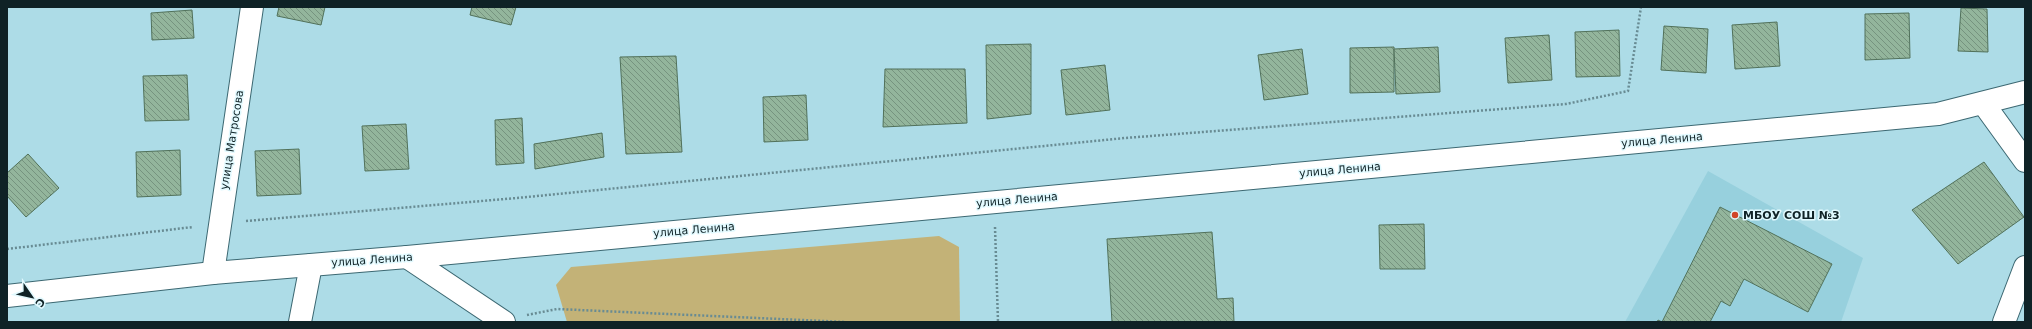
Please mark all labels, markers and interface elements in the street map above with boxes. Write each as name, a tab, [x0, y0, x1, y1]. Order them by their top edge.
street label: улица Матросова	[218, 89, 246, 191]
street label: улица Ленина	[1621, 130, 1703, 150]
street label: улица Ленина	[1299, 160, 1381, 180]
street label: улица Ленина	[976, 190, 1058, 210]
place label: МБОУ СОШ №3	[1743, 209, 1840, 222]
marker: МБОУ СОШ №3	[1730, 210, 1740, 220]
street label: улица Ленина	[653, 220, 735, 240]
street label: улица Ленина	[331, 251, 413, 269]
north arrow	[12, 277, 52, 317]
text: С	[32, 295, 48, 309]

